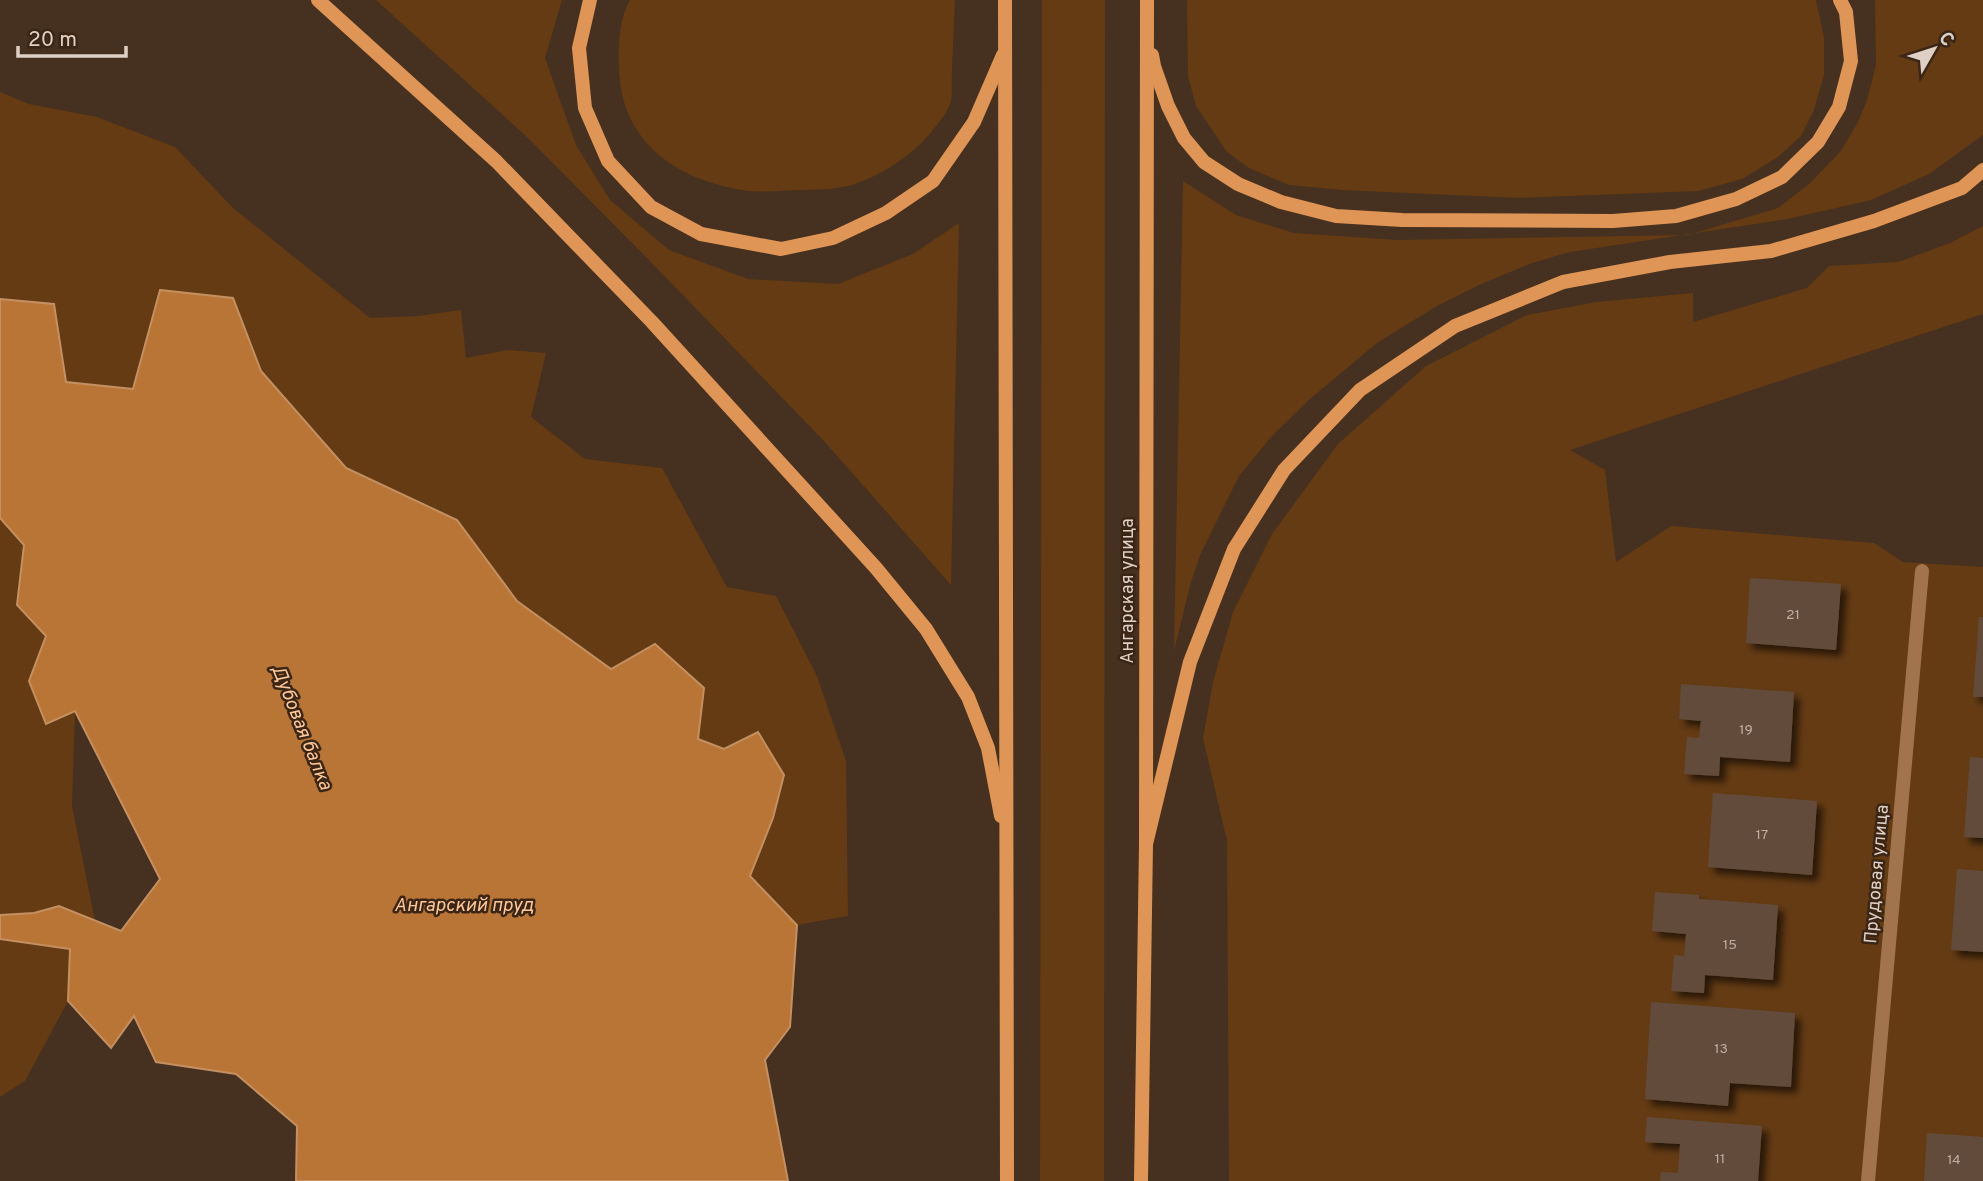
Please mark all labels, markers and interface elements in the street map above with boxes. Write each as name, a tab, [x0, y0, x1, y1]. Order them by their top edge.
scale bar	[18, 14, 126, 58]
north arrow	[1899, 14, 1969, 84]
text: 20 m	[28, 27, 77, 54]
text: С	[1933, 27, 1959, 52]
street label: Ангарская улица	[1117, 518, 1140, 664]
house number: 21	[1786, 607, 1800, 624]
water label: Дубовая балка	[265, 662, 337, 794]
house number: 19	[1739, 722, 1753, 739]
street label: Прудовая улица	[1860, 804, 1895, 945]
house number: 17	[1756, 827, 1768, 844]
water label: Ангарский пруд	[394, 894, 534, 918]
house number: 15	[1723, 937, 1737, 954]
house number: 13	[1714, 1041, 1728, 1058]
house number: 11	[1715, 1151, 1725, 1168]
house number: 14	[1947, 1152, 1961, 1169]

